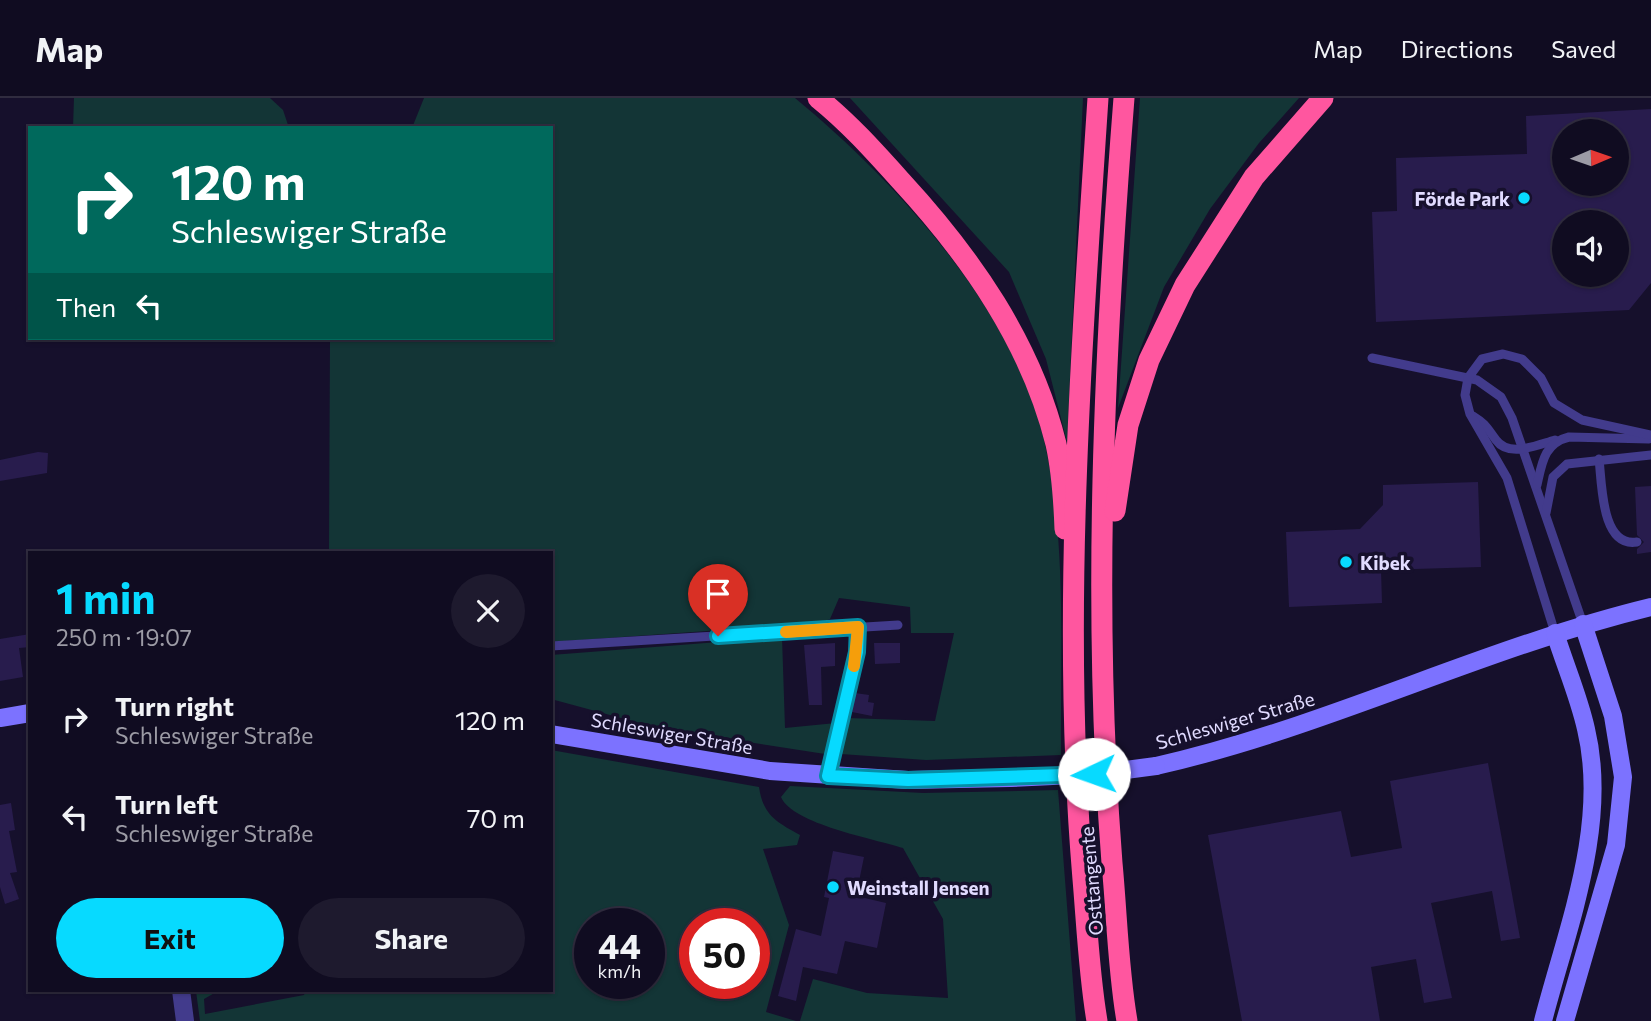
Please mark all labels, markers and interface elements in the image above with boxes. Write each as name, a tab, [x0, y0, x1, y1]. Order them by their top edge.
text: Map	[35, 28, 103, 69]
text: Map	[1313, 34, 1363, 63]
text: Directions	[1401, 34, 1513, 63]
text: Saved	[1551, 34, 1616, 63]
north arrow	[1552, 119, 1629, 196]
map controls	[1552, 119, 1629, 287]
text: 120 m	[171, 150, 305, 210]
icon: right	[56, 154, 147, 245]
place label: Förde Park	[1414, 187, 1510, 210]
marker: Förde Park	[1516, 190, 1532, 206]
text: Schleswiger Straße	[171, 210, 447, 250]
button: sound	[1552, 210, 1629, 287]
icon: left	[130, 287, 168, 325]
text: Then	[56, 291, 116, 322]
place label: Kibek	[1360, 551, 1411, 574]
marker: Kibek	[1338, 554, 1354, 570]
pin	[688, 564, 748, 636]
text: 1 min	[56, 571, 156, 623]
button: close	[451, 574, 525, 648]
icon: arrive	[699, 575, 737, 613]
text: 250 m · 19:07	[56, 623, 192, 651]
street label: Schleswiger Straße	[1153, 686, 1317, 754]
text: Turn right	[115, 690, 234, 721]
icon: right	[56, 700, 94, 738]
text: 120 m	[455, 704, 525, 735]
street label: Schleswiger Straße	[589, 707, 755, 759]
text: Schleswiger Straße	[115, 721, 313, 749]
position arrow	[1057, 737, 1131, 811]
text: Turn left	[115, 788, 218, 819]
icon: left	[56, 798, 94, 836]
text: 70 m	[467, 802, 525, 833]
text: Schleswiger Straße	[115, 819, 313, 847]
street label: Osttangente	[1075, 826, 1107, 936]
place label: Weinstall Jensen	[847, 876, 990, 899]
marker: Weinstall Jensen	[825, 879, 841, 895]
button: Exit	[56, 898, 284, 978]
button: Share	[298, 898, 525, 978]
speed limit sign: 50	[679, 908, 770, 999]
text: 44	[598, 923, 641, 966]
text: km/h	[598, 960, 641, 982]

